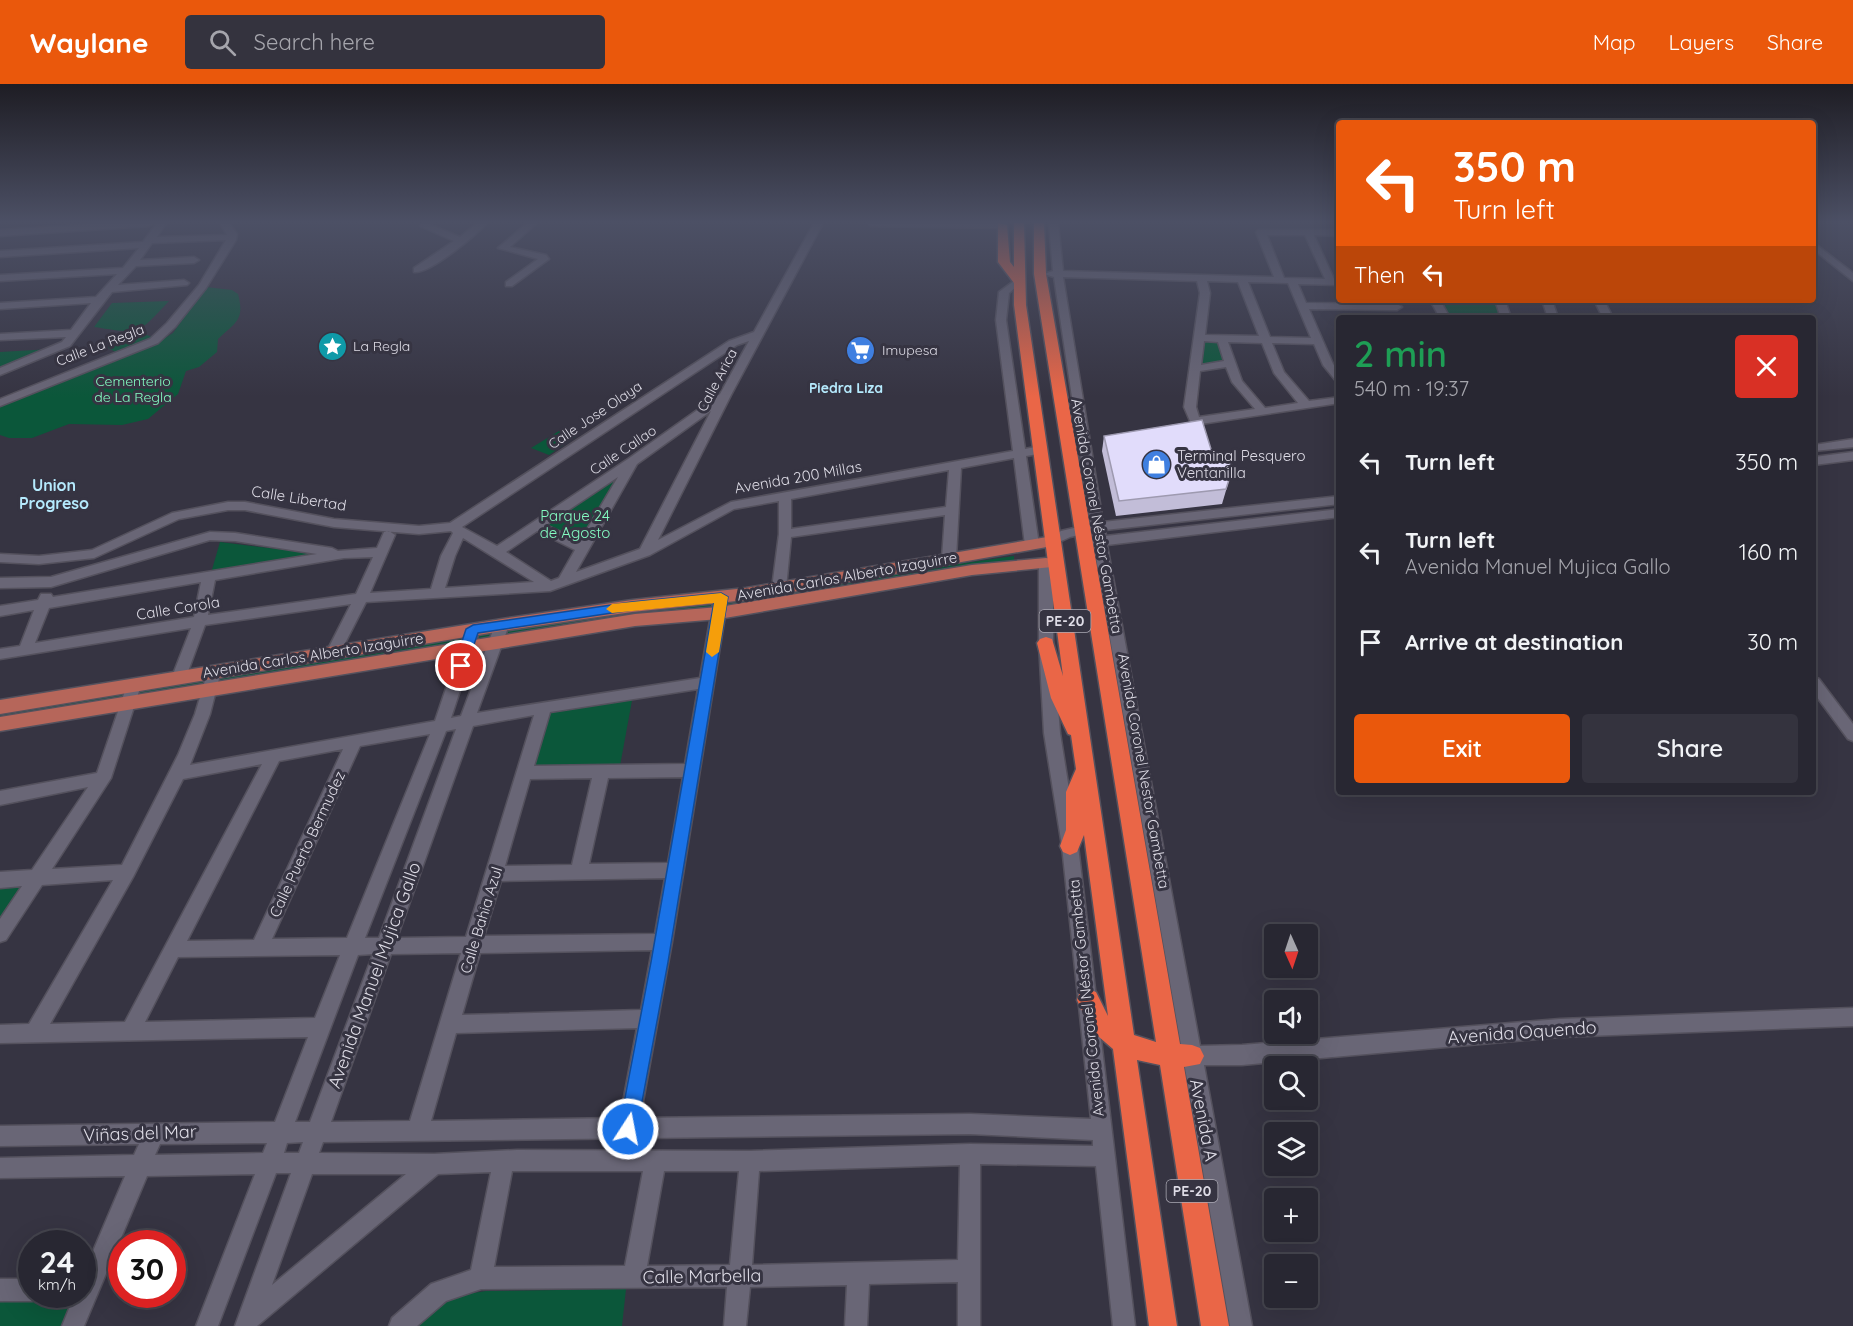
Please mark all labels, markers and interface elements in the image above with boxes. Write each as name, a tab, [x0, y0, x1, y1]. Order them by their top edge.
search box	[185, 15, 605, 69]
text: Waylane	[30, 25, 149, 60]
icon: search	[206, 26, 239, 59]
text: Search here	[254, 28, 375, 56]
text: Map	[1593, 29, 1636, 55]
text: Layers	[1669, 29, 1734, 55]
text: Share	[1767, 29, 1823, 55]
text: 350 m	[1453, 140, 1576, 193]
icon: left	[1354, 144, 1432, 222]
text: Turn left	[1453, 192, 1555, 226]
icon: left	[1417, 258, 1450, 291]
text: Then	[1354, 261, 1405, 289]
street label: Calle La Regla	[53, 320, 147, 370]
place icon: La Regla	[316, 330, 348, 362]
text: 2 min	[1354, 331, 1447, 376]
supermarket icon: Imupesa	[845, 334, 877, 366]
button: close	[1735, 335, 1798, 398]
place label: La Regla	[353, 337, 410, 355]
place label: Imupesa	[882, 341, 938, 359]
street label: Calle Arica	[693, 345, 741, 415]
park label: Cementerio de La Regla	[94, 372, 172, 406]
text: 540 m · 19:37	[1354, 376, 1469, 401]
street label: Calle Jose Olaya	[545, 377, 645, 453]
district label: Piedra Liza	[809, 379, 883, 397]
street label: Avenida Coronel Néstor Gambetta	[1067, 397, 1127, 635]
street label: Calle Callao	[586, 421, 660, 479]
place label: Terminal Pesquero Ventanilla	[1177, 446, 1306, 482]
icon: left	[1354, 446, 1387, 479]
shop icon: Terminal Pesquero Ventanilla	[1140, 448, 1172, 480]
text: Turn left	[1405, 448, 1495, 476]
text: 350 m	[1735, 448, 1798, 476]
street label: Avenida 200 Millas	[733, 456, 863, 498]
district label: Union Progreso	[19, 475, 89, 513]
street label: Calle Libertad	[250, 481, 348, 515]
park label: Parque 24 de Agosto	[540, 506, 610, 542]
text: Turn left	[1405, 526, 1495, 554]
icon: left	[1354, 536, 1387, 569]
text: 160 m	[1739, 538, 1798, 566]
street label: Avenida Carlos Alberto Izaguirre	[735, 547, 959, 605]
text: Avenida Manuel Mujica Gallo	[1405, 554, 1671, 579]
street label: Calle Corola	[135, 592, 221, 624]
road number: PE-20	[1040, 610, 1090, 632]
icon: arrive	[1354, 626, 1387, 659]
street label: Avenida Carlos Alberto Izaguirre	[201, 628, 425, 682]
text: Arrive at destination	[1405, 628, 1623, 656]
text: 30 m	[1747, 628, 1798, 656]
pin	[435, 640, 486, 691]
icon: arrive	[444, 649, 477, 682]
street label: Avenida Coronel Nestor Gambetta	[1114, 652, 1174, 890]
button: Exit	[1354, 714, 1570, 783]
button: Share	[1582, 714, 1798, 783]
street label: Calle Puerto Bermudez	[265, 768, 349, 920]
street label: Avenida Manuel Mujica Gallo	[322, 859, 426, 1091]
street label: Calle Bahia Azul	[456, 864, 506, 976]
street label: Avenida Coronel Néstor Gambetta	[1064, 878, 1108, 1118]
north arrow	[1264, 924, 1318, 978]
map controls	[1264, 924, 1318, 1308]
button: sound	[1264, 990, 1318, 1044]
street label: Avenida Oquendo	[1447, 1015, 1597, 1049]
button: search	[1264, 1056, 1318, 1110]
street label: Avenida A	[1185, 1077, 1223, 1163]
position arrow	[596, 1097, 660, 1161]
street label: Viñas del Mar	[83, 1120, 197, 1146]
button: layers	[1264, 1122, 1318, 1176]
road number: PE-20	[1166, 1180, 1218, 1202]
button: +	[1264, 1188, 1318, 1242]
speed limit sign: 30	[108, 1230, 186, 1308]
text: 24	[40, 1243, 74, 1281]
button: −	[1264, 1254, 1318, 1308]
street label: Calle Marbella	[642, 1263, 762, 1289]
text: km/h	[38, 1275, 76, 1294]

